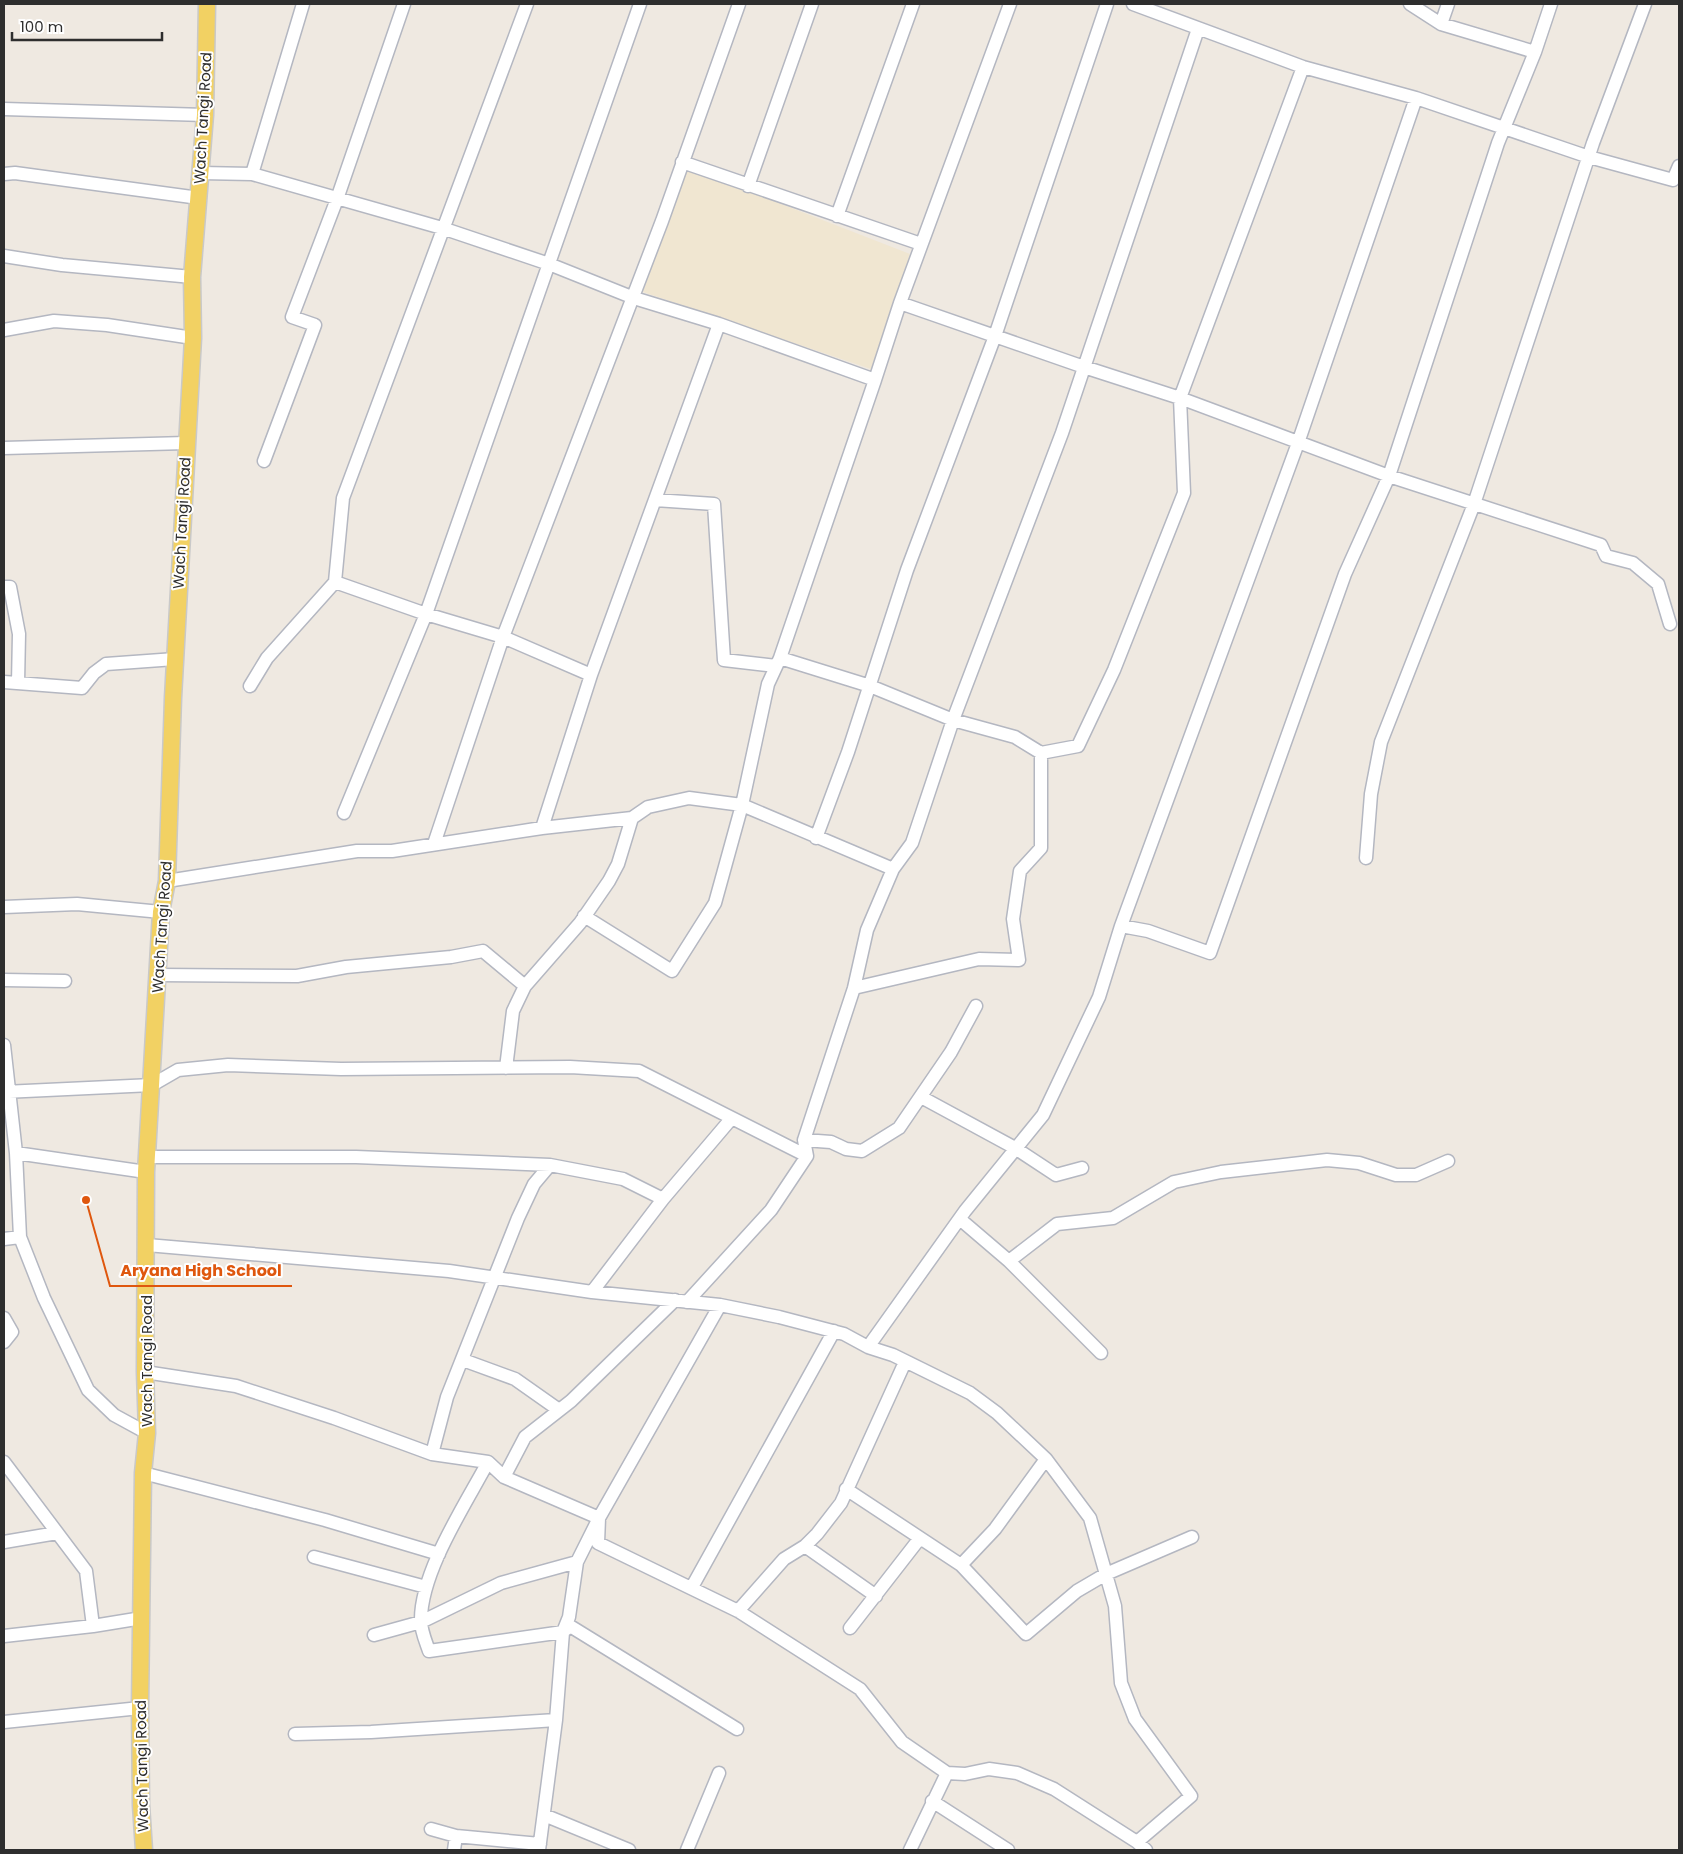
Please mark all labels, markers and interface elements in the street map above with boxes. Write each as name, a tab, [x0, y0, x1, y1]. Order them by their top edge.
scale bar	[12, 10, 162, 42]
text: 100 m	[20, 16, 63, 37]
street label: Wach Tangi Road	[189, 51, 216, 185]
street label: Wach Tangi Road	[168, 456, 195, 590]
street label: Wach Tangi Road	[146, 860, 177, 994]
callout: Aryana High School	[110, 1255, 292, 1286]
text: Aryana High School	[120, 1259, 282, 1282]
street label: Wach Tangi Road	[136, 1295, 157, 1427]
street label: Wach Tangi Road	[130, 1700, 153, 1832]

